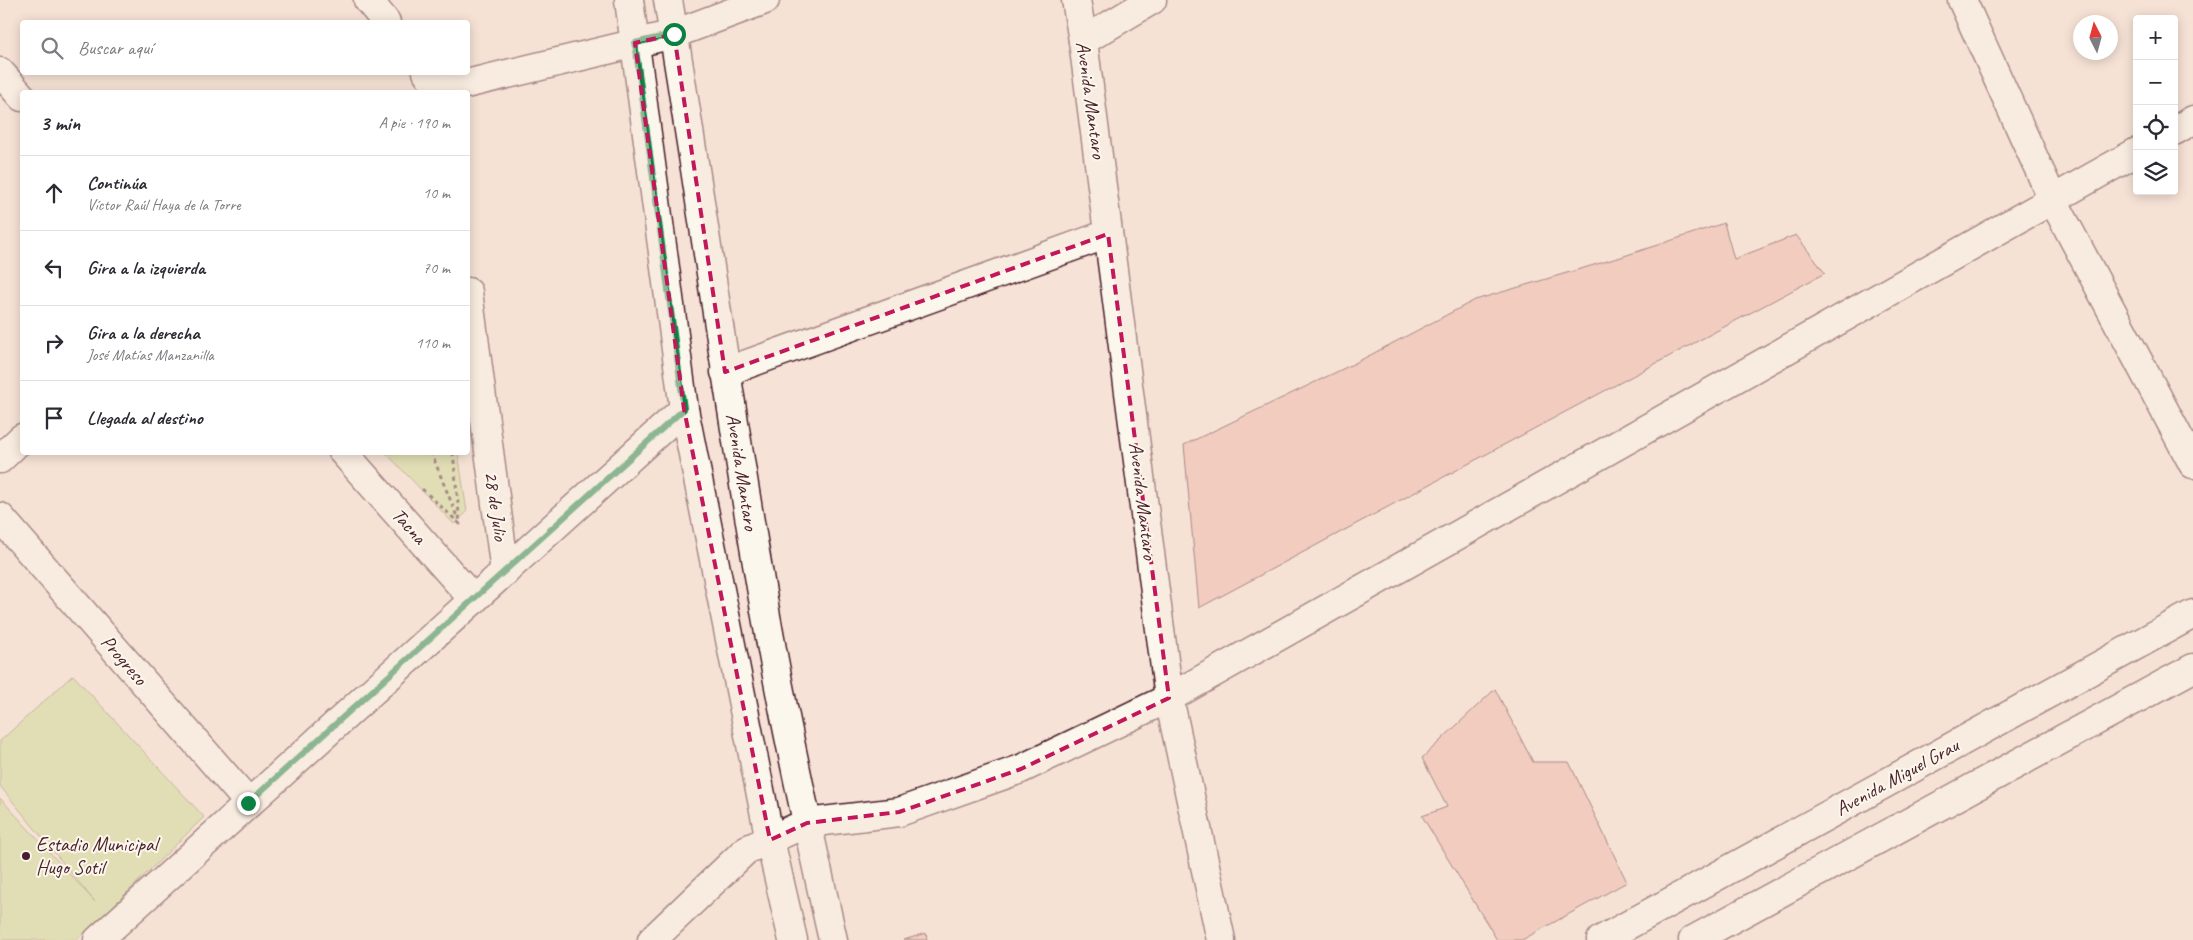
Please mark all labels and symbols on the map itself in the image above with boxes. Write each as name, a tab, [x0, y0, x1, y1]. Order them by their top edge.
north arrow	[2073, 15, 2118, 60]
route start	[663, 23, 686, 46]
street label: Avenida Mantaro	[1070, 40, 1112, 161]
street label: Avenida Mantaro	[720, 412, 764, 533]
street label: Avenida Mantaro	[1123, 441, 1163, 562]
street label: 28 de Julio	[479, 470, 513, 543]
street label: Tacna	[386, 503, 433, 551]
street label: Progreso	[95, 630, 153, 691]
street label: Avenida Miguel Grau	[1831, 732, 1965, 821]
route end	[237, 792, 260, 815]
place label: Estadio Municipal Hugo Sotil	[36, 832, 161, 880]
marker: Estadio Municipal Hugo Sotil	[20, 850, 32, 862]

